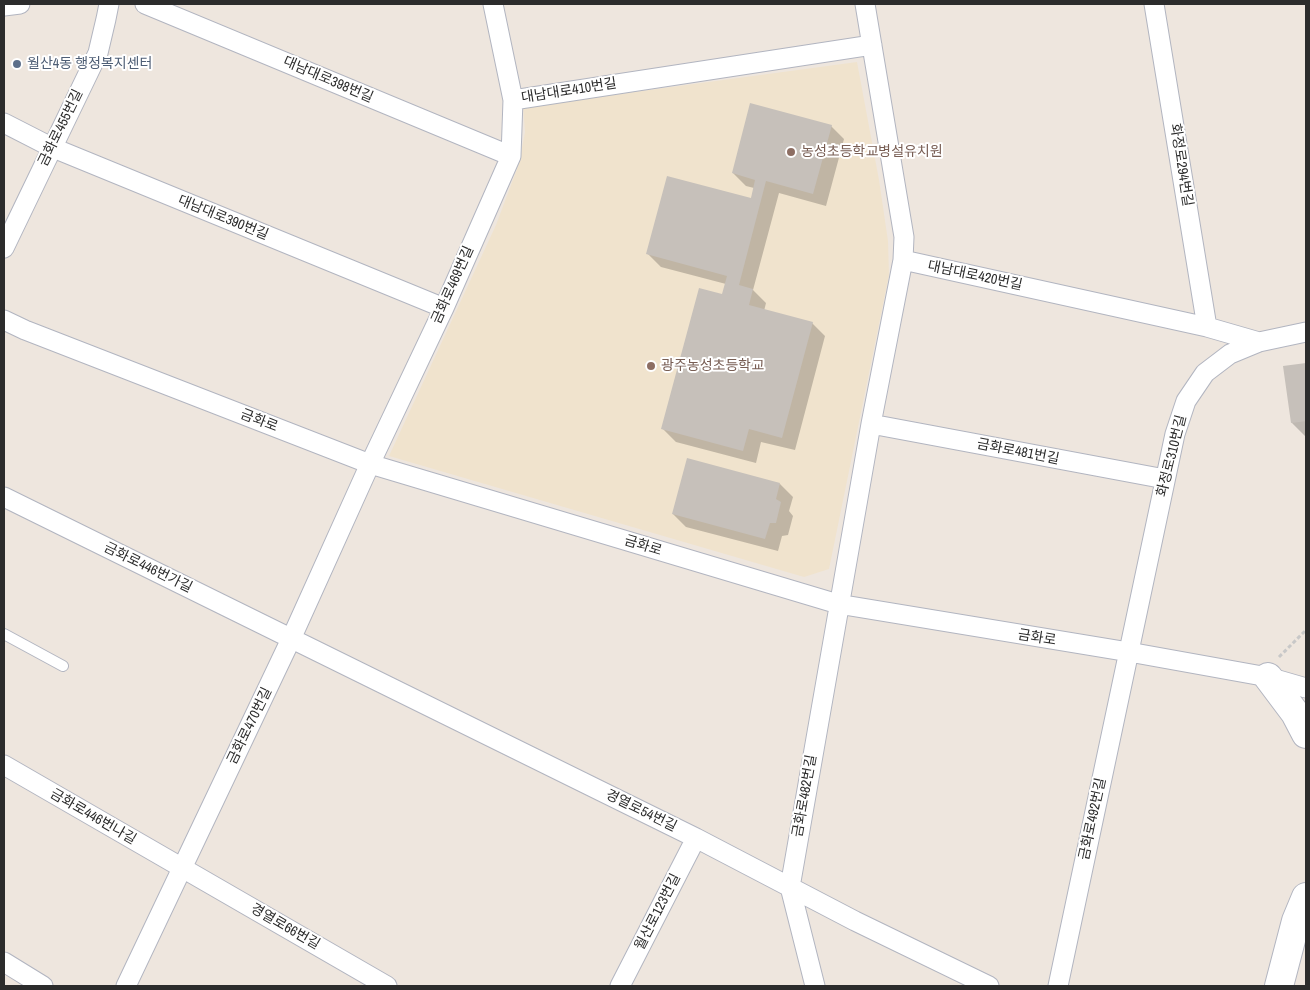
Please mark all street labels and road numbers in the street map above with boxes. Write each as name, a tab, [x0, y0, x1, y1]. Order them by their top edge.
street label: 대남대로398번길	[280, 53, 376, 107]
street label: 대남대로410번길	[520, 75, 618, 107]
street label: 금화로455번길	[35, 87, 87, 169]
street label: 화정로294번길	[1166, 122, 1196, 208]
street label: 대남대로390번길	[175, 192, 271, 244]
street label: 금화로469번길	[428, 243, 478, 327]
street label: 대남대로420번길	[926, 258, 1024, 294]
street label: 금화로	[238, 406, 280, 436]
street label: 화정로310번길	[1154, 413, 1190, 499]
street label: 금화로481번길	[975, 436, 1061, 468]
street label: 금화로	[622, 532, 664, 560]
street label: 금화로446번가길	[101, 539, 195, 597]
street label: 금화로	[1017, 627, 1057, 649]
street label: 금화로470번길	[224, 685, 276, 767]
street label: 금화로482번길	[789, 753, 821, 839]
street label: 금화로492번길	[1076, 776, 1110, 862]
street label: 금화로446번나길	[47, 786, 139, 848]
street label: 경열로54번길	[603, 787, 679, 835]
street label: 월산로123번길	[632, 871, 684, 953]
street label: 경열로66번길	[247, 900, 323, 954]

